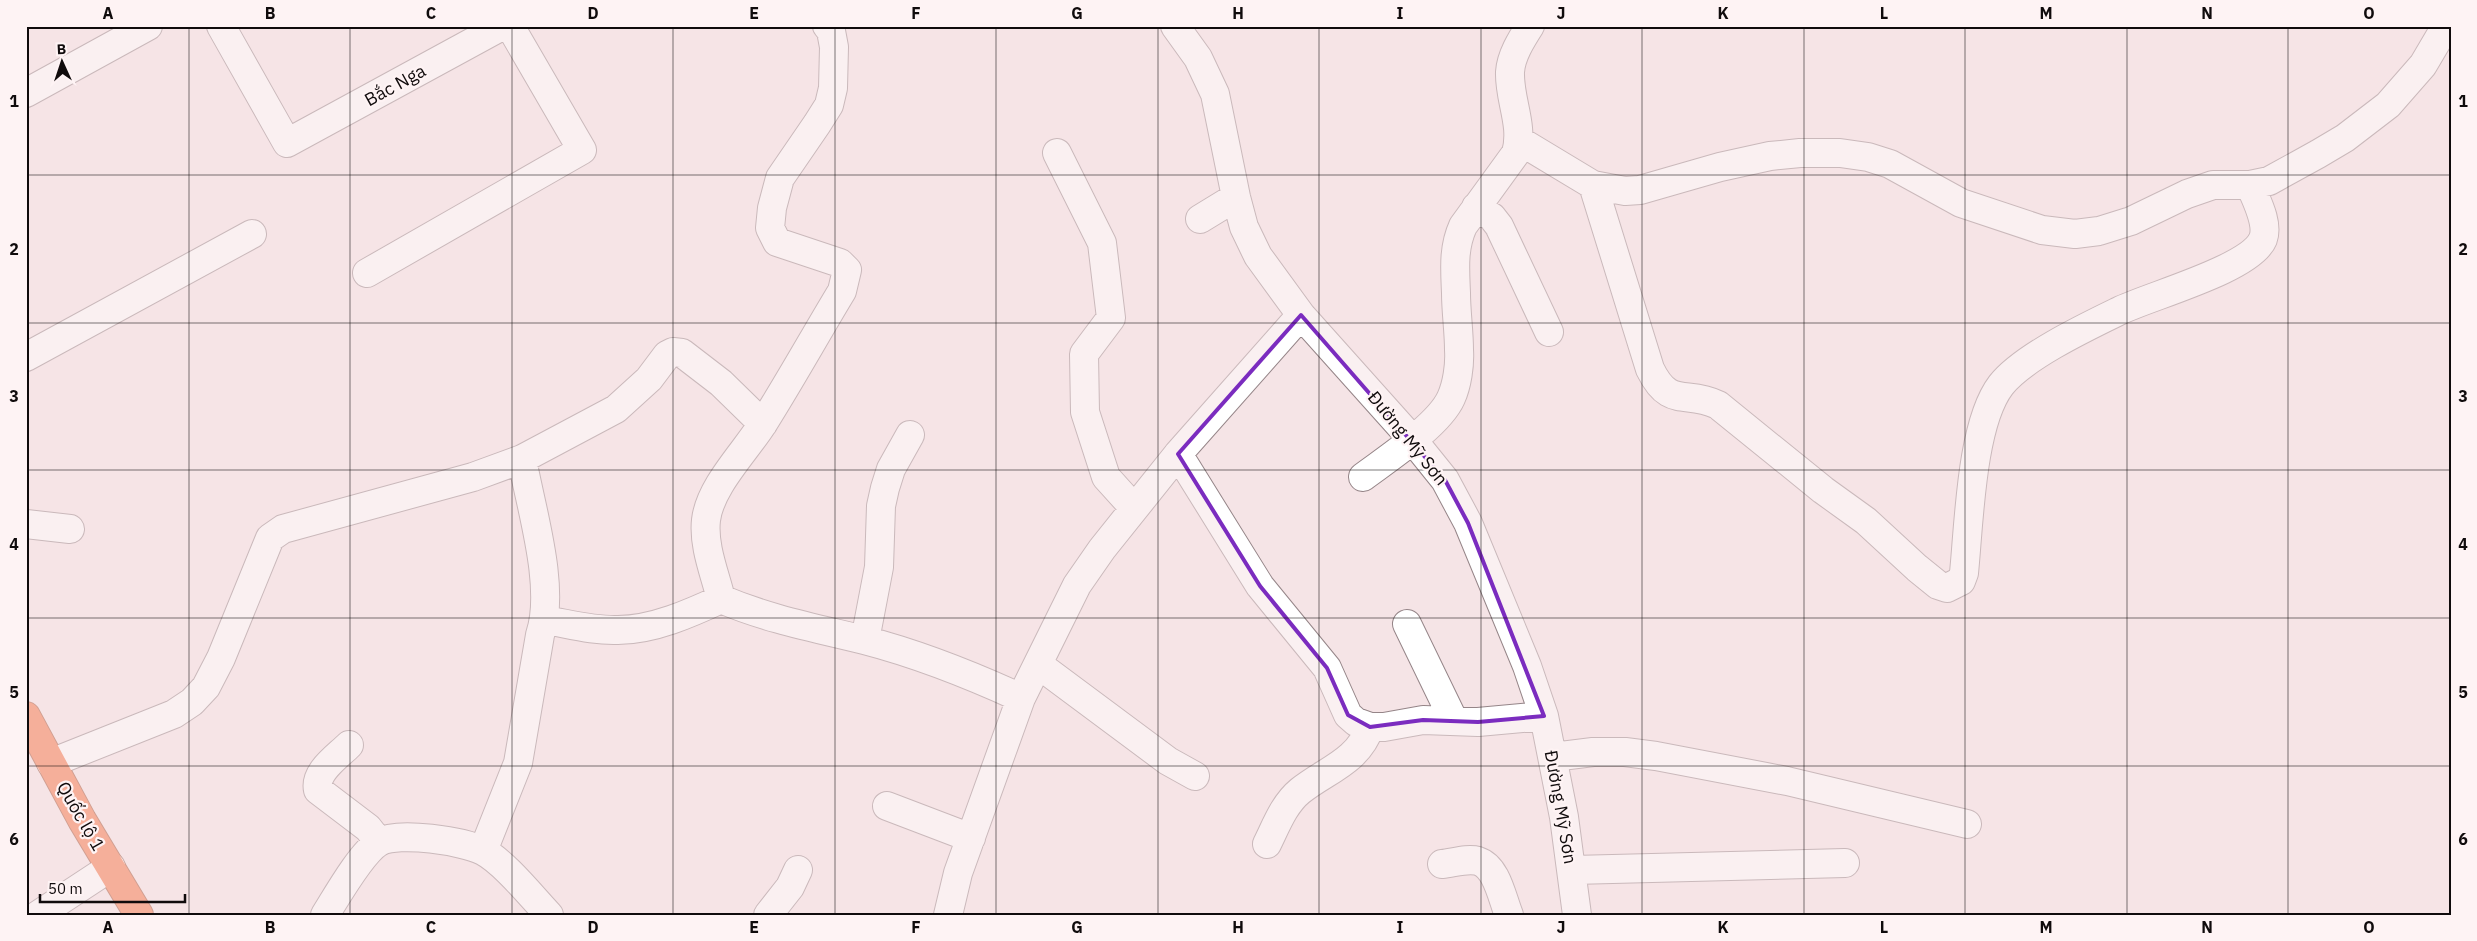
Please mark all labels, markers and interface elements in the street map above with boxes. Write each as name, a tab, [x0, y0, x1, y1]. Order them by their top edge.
text: A	[103, 3, 114, 23]
text: B	[265, 3, 276, 23]
text: C	[426, 3, 436, 23]
text: D	[587, 3, 599, 23]
text: E	[749, 3, 759, 23]
text: F	[911, 3, 921, 23]
text: G	[1071, 3, 1083, 23]
text: H	[1232, 3, 1244, 23]
text: I	[1397, 3, 1404, 23]
text: J	[1557, 3, 1565, 23]
text: K	[1717, 3, 1729, 23]
text: L	[1880, 3, 1888, 23]
text: M	[2039, 3, 2053, 23]
text: N	[2201, 3, 2213, 23]
text: O	[2363, 3, 2375, 23]
north arrow	[38, 38, 88, 88]
text: B	[56, 40, 66, 58]
street label: Bắc Nga	[360, 59, 430, 111]
text: 1	[9, 91, 19, 111]
text: 1	[2458, 91, 2468, 111]
text: 2	[9, 239, 19, 259]
text: 2	[2458, 239, 2468, 259]
text: 3	[9, 386, 19, 406]
street label: Đường Mỹ Sơn	[1363, 386, 1453, 490]
text: 3	[2458, 386, 2468, 406]
text: 4	[9, 534, 19, 554]
text: 4	[2458, 534, 2468, 554]
text: 5	[9, 682, 19, 702]
text: 5	[2458, 682, 2468, 702]
street label: Đường Mỹ Sơn	[1540, 748, 1582, 866]
street label: Quốc lộ 1	[52, 777, 110, 855]
text: 6	[9, 829, 19, 849]
text: 6	[2458, 829, 2468, 849]
scale bar	[40, 871, 185, 903]
text: 50 m	[48, 879, 83, 898]
text: A	[103, 917, 114, 937]
text: B	[265, 917, 276, 937]
text: C	[426, 917, 436, 937]
text: D	[587, 917, 599, 937]
text: E	[749, 917, 759, 937]
text: F	[911, 917, 921, 937]
text: G	[1071, 917, 1083, 937]
text: H	[1232, 917, 1244, 937]
text: I	[1397, 917, 1404, 937]
text: J	[1557, 917, 1565, 937]
text: K	[1717, 917, 1729, 937]
text: L	[1880, 917, 1888, 937]
text: M	[2039, 917, 2053, 937]
text: N	[2201, 917, 2213, 937]
text: O	[2363, 917, 2375, 937]

